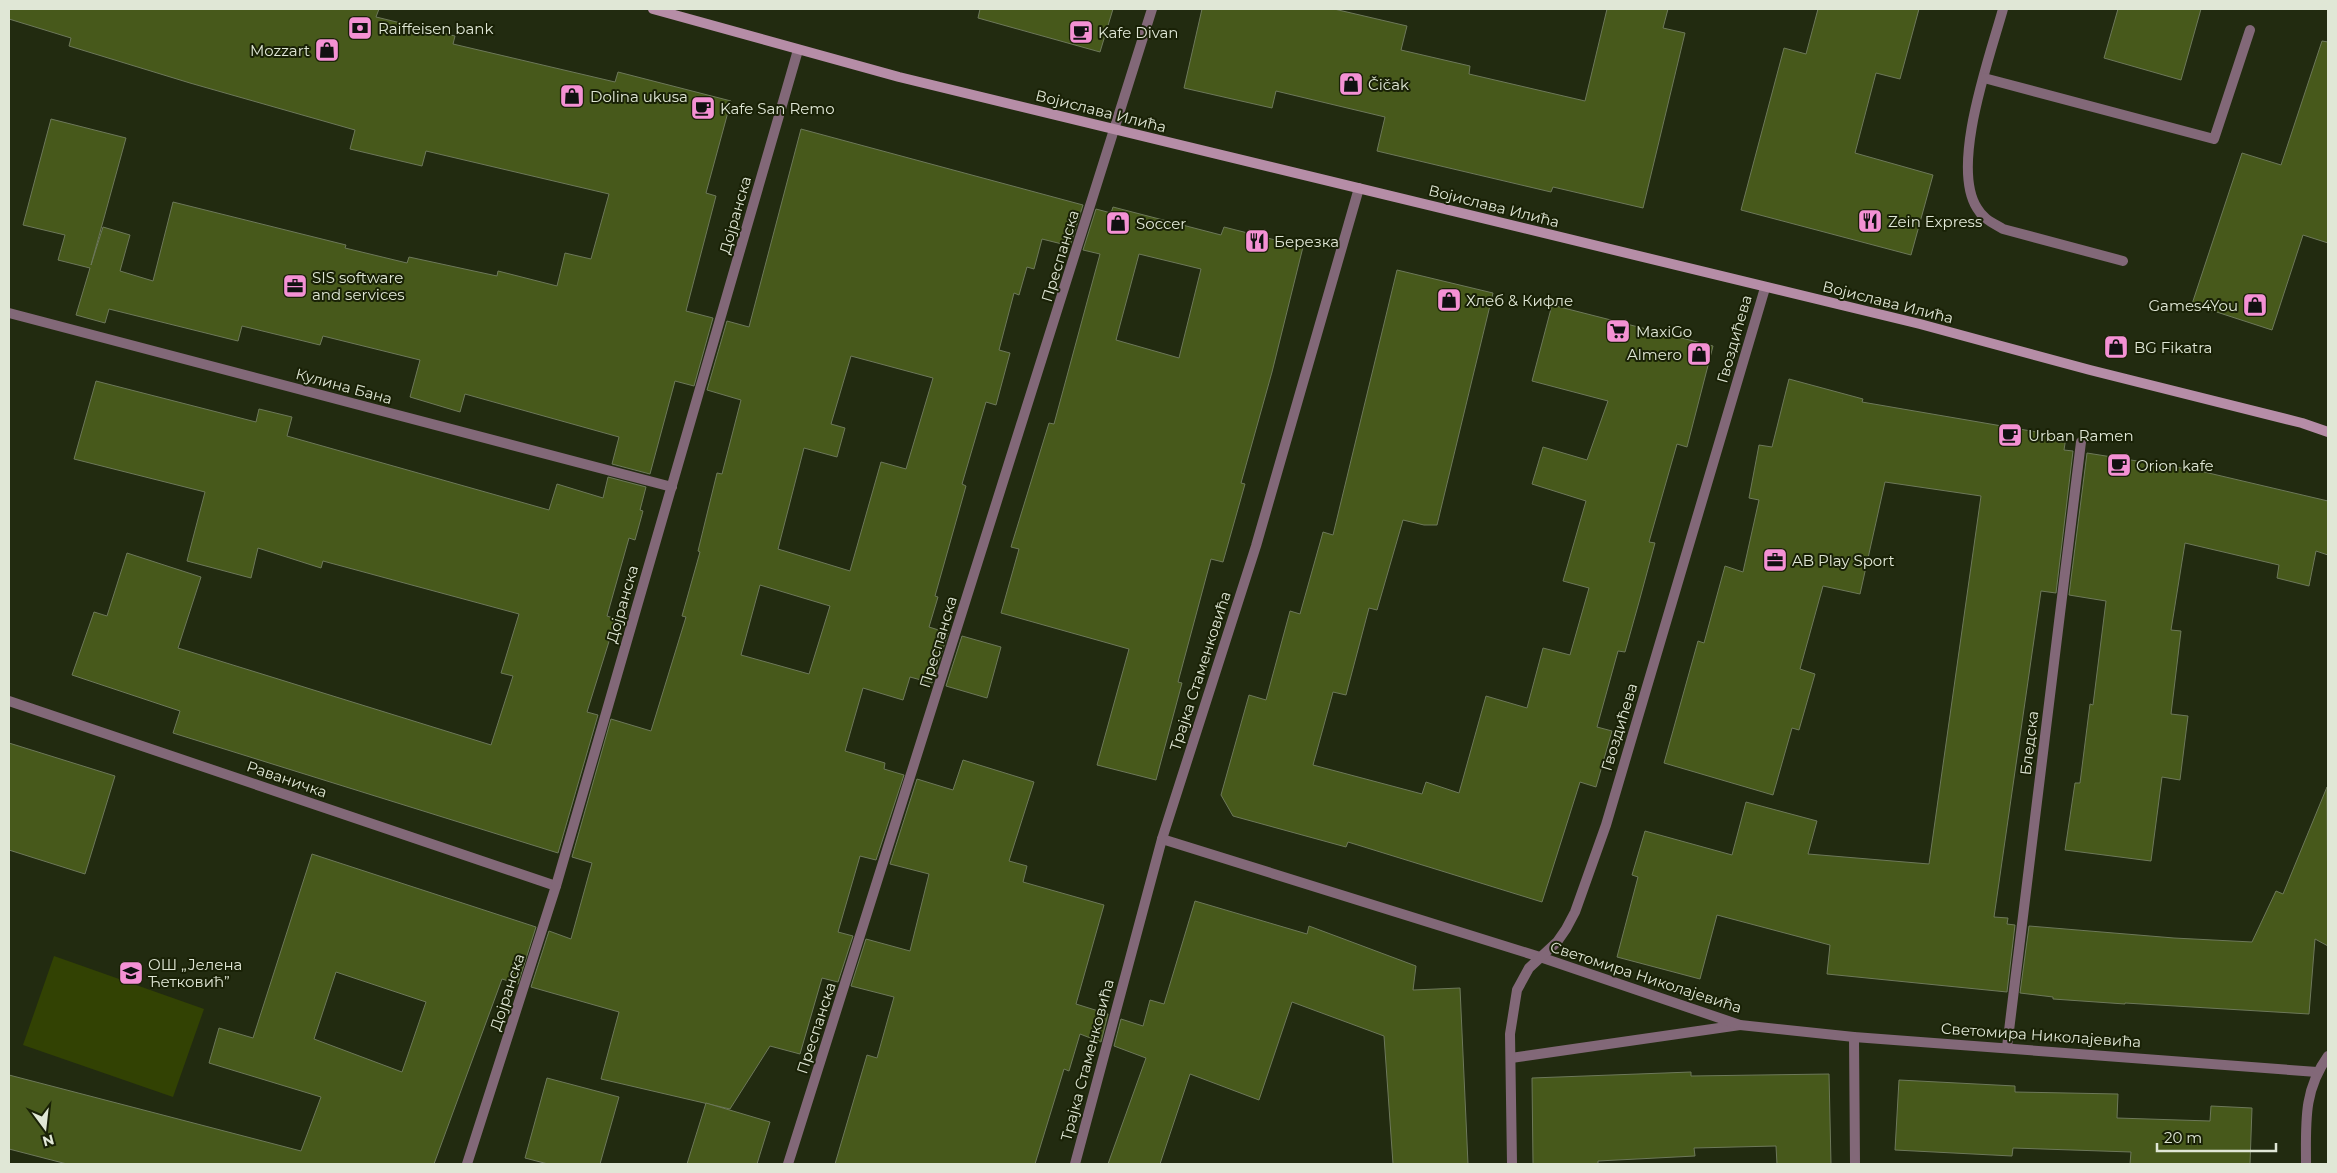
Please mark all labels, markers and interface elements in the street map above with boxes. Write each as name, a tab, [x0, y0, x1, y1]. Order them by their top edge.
bank icon: Raiffeisen bank	[347, 15, 373, 41]
place label: Raiffeisen bank	[378, 19, 493, 38]
cafe icon: Kafe Divan	[1068, 19, 1094, 45]
place label: Kafe Divan	[1098, 23, 1179, 42]
shop icon: Mozzart	[314, 37, 340, 63]
place label: Mozzart	[250, 41, 310, 60]
shop icon: Čičak	[1338, 71, 1364, 97]
place label: Čičak	[1368, 75, 1409, 94]
shop icon: Dolina ukusa	[559, 83, 585, 109]
street label: Војислава Илића	[1034, 86, 1168, 136]
place label: Dolina ukusa	[590, 87, 688, 106]
cafe icon: Kafe San Remo	[690, 95, 716, 121]
place label: Kafe San Remo	[720, 99, 835, 118]
street label: Дојранска	[715, 174, 755, 256]
street label: Војислава Илића	[1427, 181, 1561, 231]
street label: Преспанска	[1037, 208, 1083, 304]
restaurant icon: Zein Express	[1857, 208, 1883, 234]
shop icon: Soccer	[1105, 210, 1131, 236]
place label: Zein Express	[1888, 212, 1982, 231]
place label: Soccer	[1136, 214, 1186, 233]
restaurant icon: Березка	[1244, 228, 1270, 254]
place label: Березка	[1274, 232, 1339, 251]
place label: SIS software and services	[312, 268, 405, 304]
office icon: SIS software and services	[282, 273, 308, 299]
street label: Војислава Илића	[1821, 277, 1955, 327]
shop icon: Хлеб & Кифле	[1436, 287, 1462, 313]
place label: Хлеб & Кифле	[1466, 291, 1573, 310]
shop icon: Games4You	[2242, 292, 2268, 318]
street label: Гвоздићева	[1712, 293, 1756, 385]
place label: Games4You	[2149, 296, 2238, 315]
supermarket icon: MaxiGo	[1605, 318, 1631, 344]
place label: MaxiGo	[1636, 322, 1692, 341]
shop icon: BG Fikatra	[2103, 334, 2129, 360]
place label: BG Fikatra	[2134, 338, 2212, 357]
shop icon: Almero	[1686, 341, 1712, 367]
place label: Almero	[1627, 345, 1682, 364]
street label: Кулина Бана	[294, 364, 394, 408]
cafe icon: Urban Ramen	[1997, 422, 2023, 448]
place label: Urban Ramen	[2028, 426, 2134, 445]
cafe icon: Orion kafe	[2106, 452, 2132, 478]
place label: Orion kafe	[2136, 456, 2214, 475]
office icon: AB Play Sport	[1762, 547, 1788, 573]
place label: AB Play Sport	[1792, 551, 1895, 570]
street label: Дојранска	[602, 563, 642, 645]
street label: Трајка Стаменковића	[1165, 589, 1235, 753]
street label: Преспанска	[915, 594, 961, 690]
street label: Гвоздићева	[1597, 681, 1641, 773]
street label: Бледска	[2016, 710, 2042, 776]
street label: Раваничка	[244, 756, 330, 802]
street label: Светомира Николајевића	[1548, 937, 1744, 1017]
street label: Дојранска	[486, 951, 528, 1033]
place label: ОШ „Јелена Ћетковић”	[148, 955, 242, 991]
school or university icon: ОШ „Јелена Ћетковић”	[118, 960, 144, 986]
street label: Трајка Стаменковића	[1056, 977, 1118, 1143]
street label: Преспанска	[792, 980, 840, 1076]
street label: Светомира Николајевића	[1940, 1019, 2142, 1051]
north arrow	[20, 1103, 70, 1153]
scale bar	[2157, 1120, 2276, 1152]
text: 20 m	[2164, 1128, 2202, 1147]
text: N	[41, 1130, 56, 1151]

